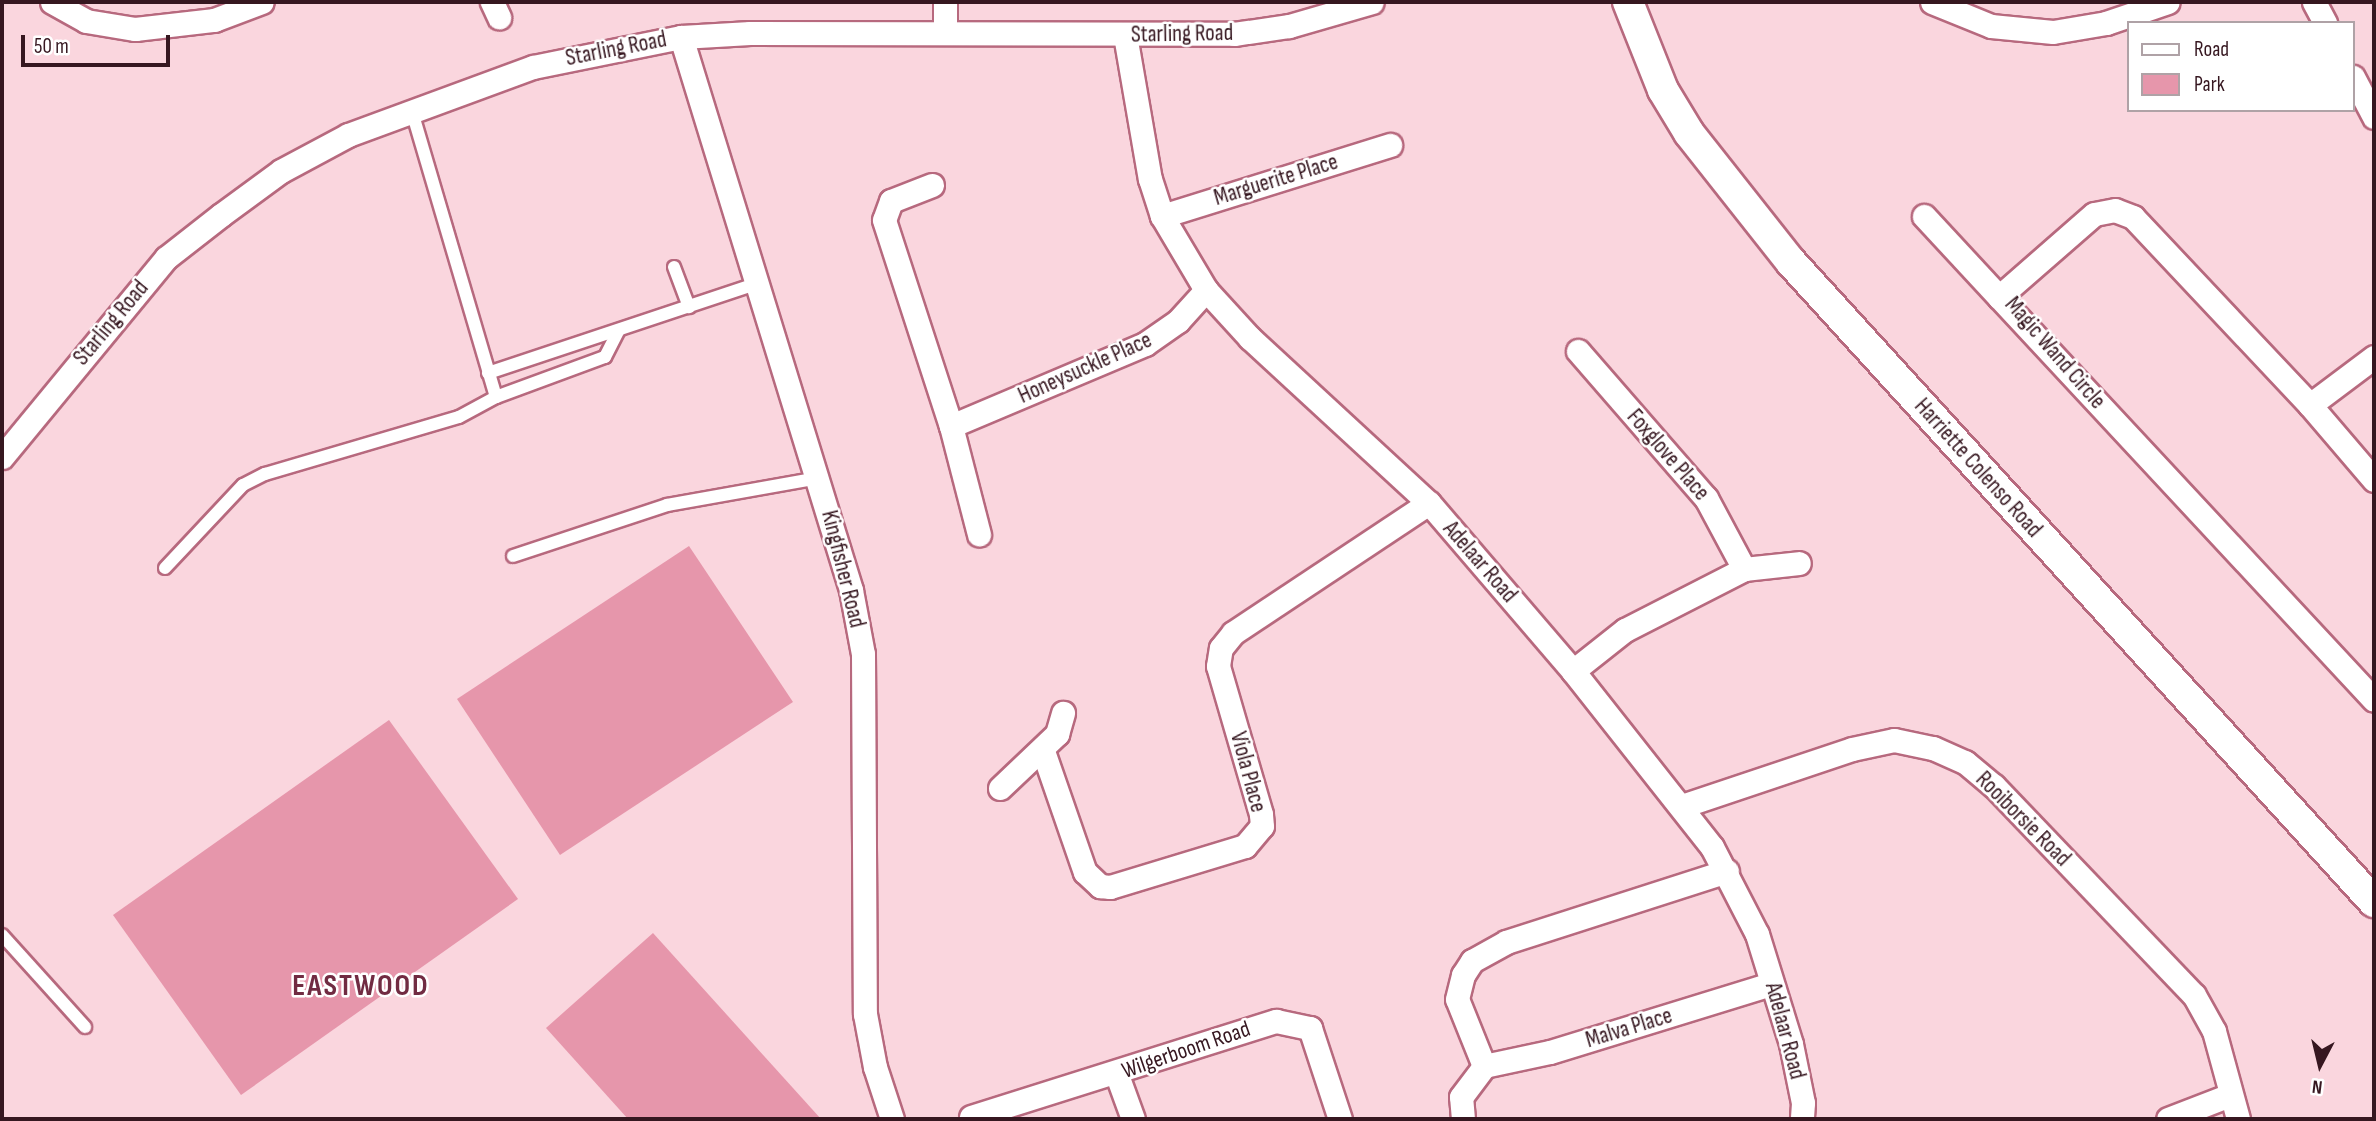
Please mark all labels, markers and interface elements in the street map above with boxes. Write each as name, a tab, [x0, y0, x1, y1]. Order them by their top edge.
street label: Starling Road	[1131, 19, 1233, 49]
scale bar	[24, 21, 173, 65]
legend	[2128, 21, 2355, 112]
street label: Starling Road	[563, 26, 669, 72]
text: 50 m	[34, 34, 69, 59]
text: Road	[2194, 37, 2229, 62]
text: Park	[2194, 72, 2225, 97]
street label: Marguerite Place	[1211, 148, 1341, 212]
street label: Starling Road	[68, 275, 154, 371]
street label: Magic Wand Circle	[1999, 291, 2111, 415]
street label: Honeysuckle Place	[1014, 326, 1156, 410]
street label: Harriette Colenso Road	[1908, 393, 2048, 543]
street label: Foxglove Place	[1621, 404, 1715, 506]
street label: Kingfisher Road	[815, 508, 871, 630]
street label: Adelaar Road	[1437, 516, 1523, 608]
street label: Viola Place	[1224, 729, 1272, 815]
street label: Rooiborsie Road	[1970, 766, 2076, 872]
district label: EASTWOOD	[293, 968, 429, 1004]
street label: Adelaar Road	[1759, 980, 1811, 1082]
street label: Malva Place	[1582, 1002, 1676, 1054]
street label: Wilgerboom Road	[1118, 1015, 1254, 1085]
north arrow	[2285, 1030, 2355, 1100]
text: N	[2311, 1074, 2324, 1098]

